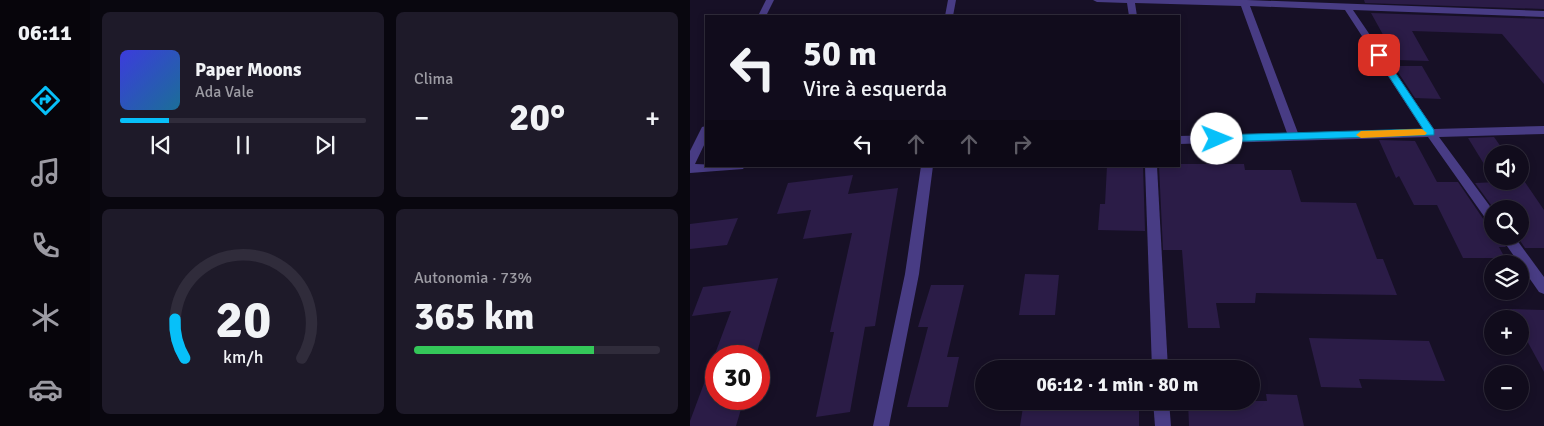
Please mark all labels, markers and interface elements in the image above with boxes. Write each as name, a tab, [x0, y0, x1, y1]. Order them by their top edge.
text: 06:11	[18, 19, 72, 46]
text: 50 m	[803, 32, 877, 75]
pin	[1358, 34, 1400, 76]
icon: left	[720, 35, 785, 100]
icon: arrive	[1365, 41, 1393, 69]
text: Paper Moons	[195, 58, 301, 82]
text: Clima	[414, 69, 453, 89]
text: Vire à esquerda	[803, 75, 947, 102]
text: Ada Vale	[195, 82, 254, 102]
icon: directions	[28, 83, 63, 118]
text: 20°	[509, 94, 565, 141]
text: −	[414, 101, 429, 135]
text: +	[645, 101, 660, 135]
position arrow	[1190, 112, 1242, 164]
icon: left	[849, 130, 877, 158]
icon: ahead	[902, 130, 930, 158]
icon: ahead	[955, 130, 983, 158]
icon: right	[1008, 130, 1036, 158]
icon: previous	[147, 131, 175, 159]
icon: pause	[229, 131, 257, 159]
icon: next	[311, 131, 339, 159]
map controls	[1484, 145, 1529, 410]
button: sound	[1484, 145, 1529, 190]
icon: music	[28, 155, 63, 190]
button: search	[1484, 200, 1529, 245]
icon: phone	[28, 228, 63, 263]
button: layers	[1484, 255, 1529, 300]
text: Autonomia · 73%	[414, 268, 532, 288]
text: 20	[215, 288, 271, 352]
text: 365 km	[414, 293, 535, 340]
icon: climate	[28, 300, 63, 335]
button: +	[1484, 310, 1529, 355]
speed limit sign: 30	[705, 345, 770, 410]
text: km/h	[223, 346, 263, 368]
button: −	[1484, 365, 1529, 410]
icon: car	[28, 372, 63, 407]
text: 06:12 · 1 min · 80 m	[1037, 373, 1198, 397]

